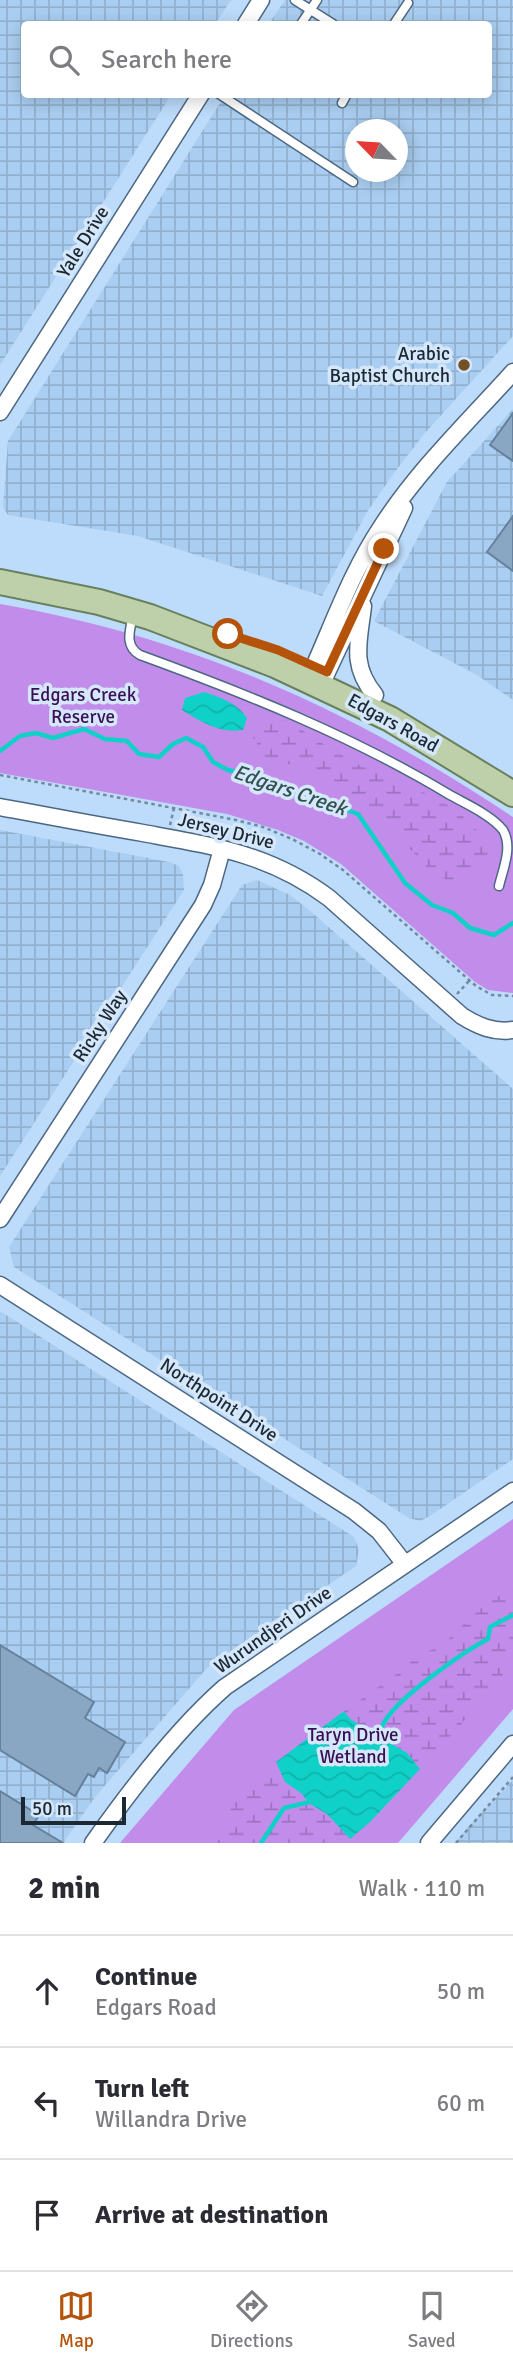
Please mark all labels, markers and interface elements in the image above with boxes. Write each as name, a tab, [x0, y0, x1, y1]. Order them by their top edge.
search box	[21, 21, 492, 98]
icon: search	[45, 41, 83, 79]
text: Search here	[101, 44, 232, 76]
north arrow	[345, 119, 408, 182]
street label: Yale Drive	[52, 202, 114, 282]
place label: Arabic Baptist Church	[330, 342, 450, 388]
marker: Arabic Baptist Church	[456, 357, 472, 373]
route end	[368, 533, 399, 564]
route start	[212, 618, 243, 649]
park label: Edgars Creek Reserve	[30, 683, 137, 729]
street label: Edgars Road	[343, 688, 443, 758]
water label: Edgars Creek	[230, 759, 352, 822]
street label: Jersey Drive	[175, 807, 277, 855]
street label: Ricky Way	[68, 985, 132, 1067]
street label: Northpoint Drive	[155, 1353, 283, 1447]
street label: Wurundjeri Drive	[210, 1581, 336, 1679]
park label: Taryn Drive Wetland	[308, 1723, 399, 1769]
scale bar	[21, 1794, 126, 1826]
text: 50 m	[32, 1797, 72, 1821]
text: 2 min	[28, 1870, 100, 1907]
text: Walk · 110 m	[359, 1874, 485, 1903]
text: Continue	[95, 1961, 197, 1993]
icon: ahead	[28, 1972, 66, 2010]
text: 50 m	[437, 1977, 485, 2006]
text: Edgars Road	[95, 1993, 217, 2022]
text: Turn left	[95, 2073, 189, 2105]
icon: left	[28, 2084, 66, 2122]
text: 60 m	[437, 2089, 485, 2118]
text: Willandra Drive	[95, 2105, 247, 2134]
icon: arrive	[28, 2196, 66, 2234]
text: Arrive at destination	[95, 2199, 328, 2231]
tab: Map	[57, 2287, 95, 2353]
tab: Directions	[210, 2287, 293, 2353]
tab: Saved	[408, 2287, 456, 2353]

